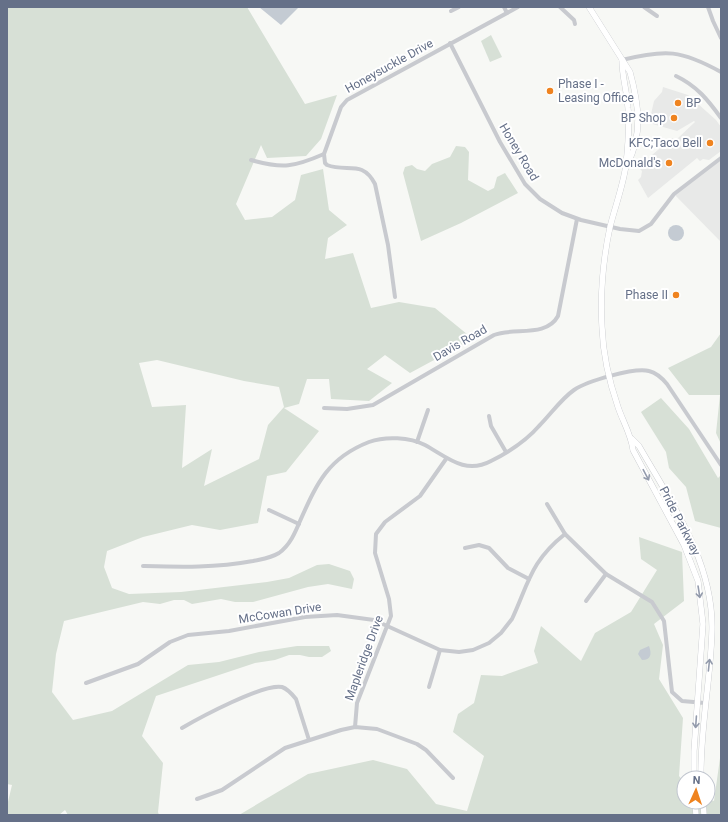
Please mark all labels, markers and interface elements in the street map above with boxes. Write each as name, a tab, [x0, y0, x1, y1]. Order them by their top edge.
street label: Honeysuckle Drive	[343, 36, 435, 96]
place label: Phase I - Leasing Office	[558, 77, 634, 105]
marker: Phase I - Leasing Office	[545, 86, 555, 96]
place label: BP	[686, 96, 701, 110]
marker: BP	[673, 98, 683, 108]
place label: BP Shop	[621, 111, 666, 125]
marker: BP Shop	[669, 113, 679, 123]
street label: Honey Road	[496, 121, 542, 183]
place label: KFC;Taco Bell	[629, 136, 702, 150]
marker: KFC;Taco Bell	[705, 138, 715, 148]
place label: McDonald's	[599, 156, 661, 170]
marker: McDonald's	[664, 158, 674, 168]
place label: Phase II	[625, 288, 668, 302]
marker: Phase II	[671, 290, 681, 300]
street label: Davis Road	[431, 322, 489, 364]
one-way arrow	[643, 468, 650, 480]
street label: Pride Parkway	[657, 484, 704, 558]
one-way arrow	[695, 585, 703, 598]
street label: McCowan Drive	[238, 600, 322, 626]
street label: Mapleridge Drive	[342, 613, 386, 703]
one-way arrow	[705, 659, 713, 672]
one-way arrow	[692, 715, 699, 728]
north arrow	[676, 770, 716, 810]
text: N	[692, 774, 701, 787]

